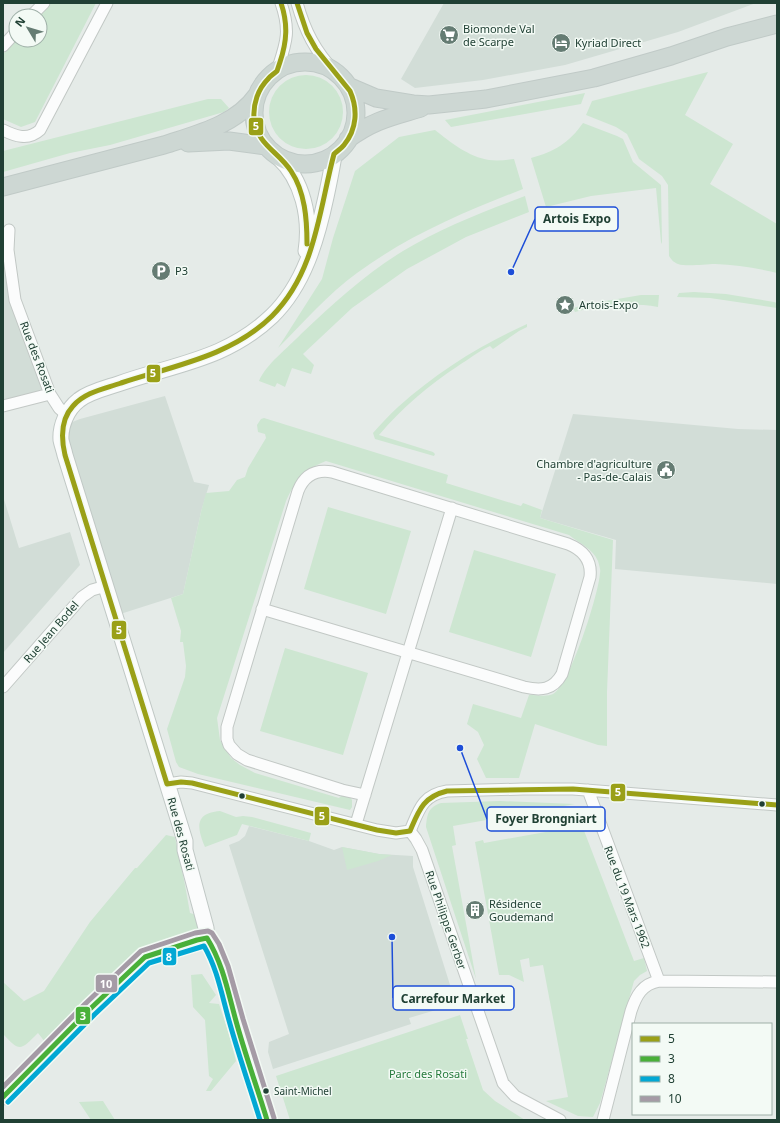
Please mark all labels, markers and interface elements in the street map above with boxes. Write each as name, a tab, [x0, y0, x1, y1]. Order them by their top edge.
north arrow	[8, 8, 48, 48]
text: N	[11, 13, 28, 30]
place label: Biomonde Val de Scarpe	[463, 21, 535, 49]
supermarket icon: Biomonde Val de Scarpe	[438, 24, 460, 46]
hotel icon: Kyriad Direct	[550, 32, 572, 54]
place label: Kyriad Direct	[575, 35, 641, 50]
line badge: 5	[248, 117, 264, 136]
text: 5	[253, 118, 259, 133]
callout: Artois Expo	[535, 207, 618, 231]
text: Artois Expo	[543, 210, 611, 227]
parking icon: P3	[150, 260, 172, 282]
place label: P3	[175, 263, 188, 278]
place icon: Artois-Expo	[554, 294, 576, 316]
place label: Artois-Expo	[579, 297, 639, 312]
street label: Rue des Rosati	[17, 319, 58, 395]
line badge: 5	[146, 364, 161, 383]
text: 5	[150, 365, 156, 380]
place label: Chambre d'agriculture - Pas-de-Calais	[536, 456, 652, 484]
public building icon: Chambre d'agriculture - Pas-de-Calais	[655, 459, 677, 481]
street label: Rue Jean Bodel	[20, 598, 82, 666]
line badge: 5	[111, 620, 127, 640]
text: 5	[116, 622, 122, 637]
line badge: 5	[610, 783, 626, 802]
text: 5	[615, 784, 621, 799]
unlabelled marker	[237, 791, 247, 801]
street label: Rue des Rosati	[164, 795, 199, 872]
unlabelled marker	[757, 799, 767, 809]
line badge: 5	[314, 806, 330, 826]
callout: Foyer Brongniart	[487, 807, 605, 831]
text: 5	[319, 808, 325, 823]
text: Foyer Brongniart	[495, 810, 597, 827]
street label: Rue du 19 Mars 1962	[601, 843, 654, 950]
street label: Rue Philippe Gerber	[423, 868, 471, 972]
place label: Résidence Goudemand	[489, 896, 553, 924]
building icon: Résidence Goudemand	[464, 899, 486, 921]
line badge: 8	[162, 947, 177, 966]
text: 8	[166, 949, 172, 964]
line badge: 10	[95, 974, 118, 993]
text: 10	[100, 976, 112, 991]
callout: Carrefour Market	[393, 986, 514, 1010]
text: Carrefour Market	[401, 990, 505, 1007]
line badge: 3	[75, 1006, 91, 1025]
text: 3	[80, 1008, 86, 1023]
legend	[632, 1023, 772, 1115]
text: 5	[668, 1030, 675, 1047]
text: 3	[668, 1050, 675, 1067]
park label: Parc des Rosati	[389, 1066, 467, 1081]
text: 8	[668, 1070, 675, 1087]
place label: Saint-Michel	[274, 1084, 332, 1098]
marker: Saint-Michel	[261, 1086, 271, 1096]
text: 10	[668, 1090, 682, 1107]

